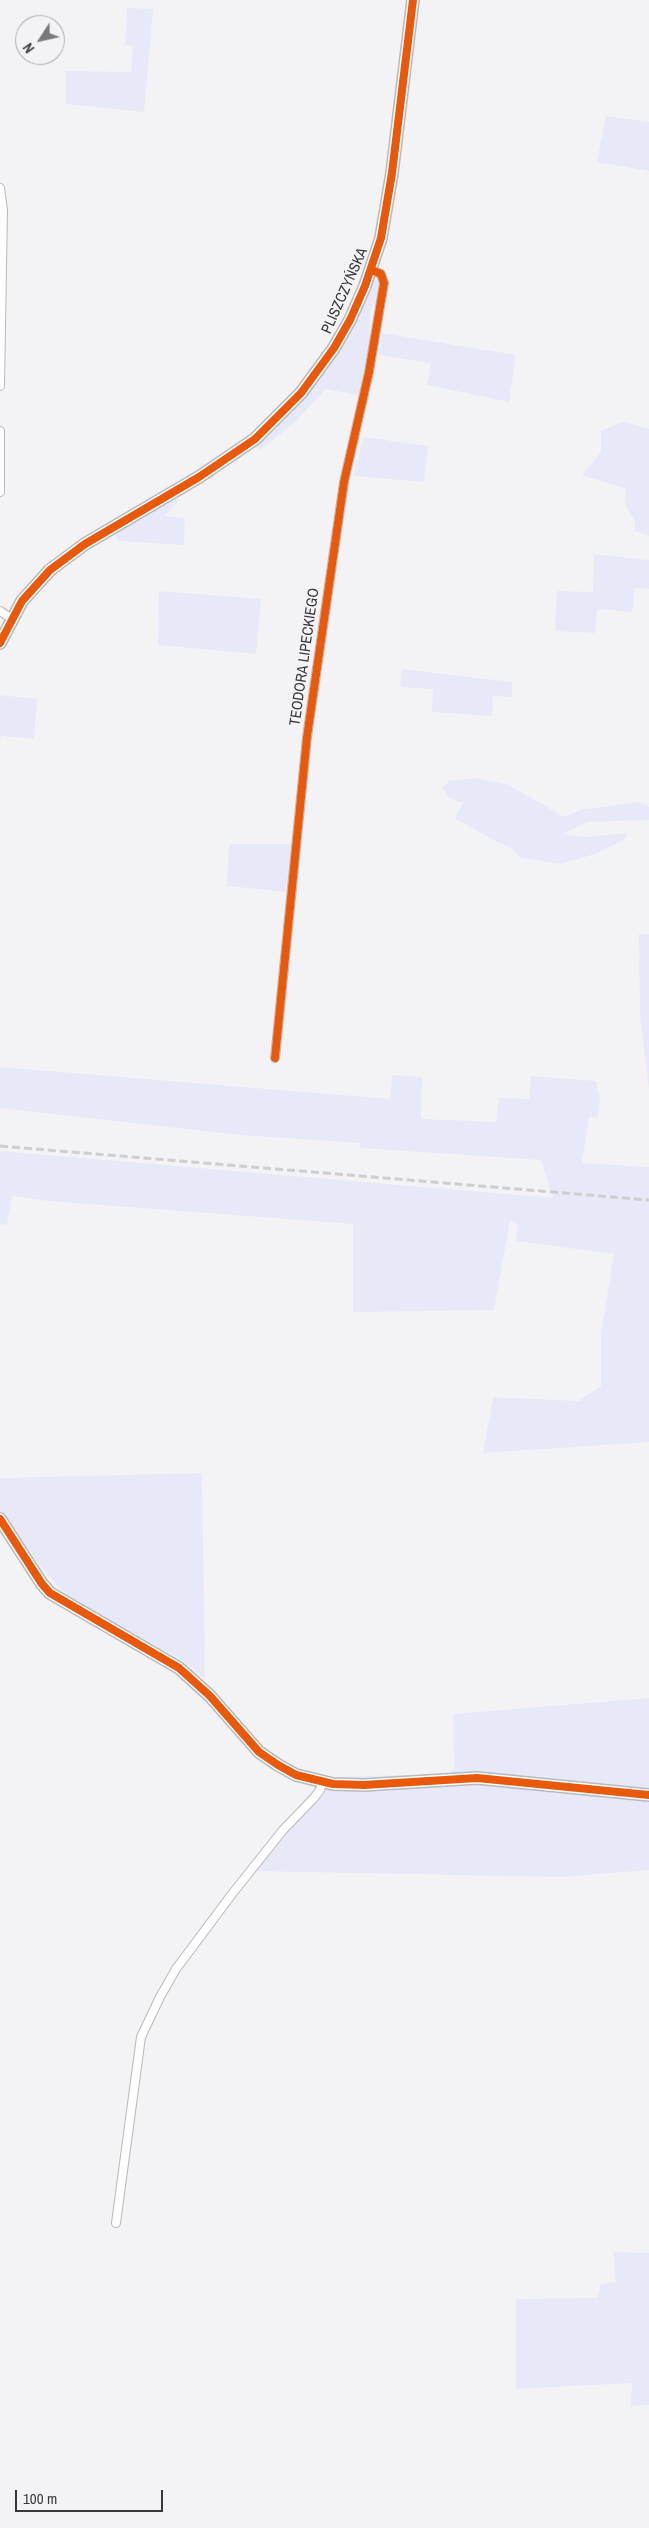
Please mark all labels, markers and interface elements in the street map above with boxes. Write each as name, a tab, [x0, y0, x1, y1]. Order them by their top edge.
north arrow	[15, 15, 65, 65]
text: N	[19, 39, 38, 57]
street label: PLISZCZYŃSKA	[318, 245, 372, 337]
street label: TEODORA LIPECKIEGO	[286, 587, 324, 727]
scale bar	[18, 2480, 165, 2512]
text: 100 m	[23, 2488, 57, 2509]

